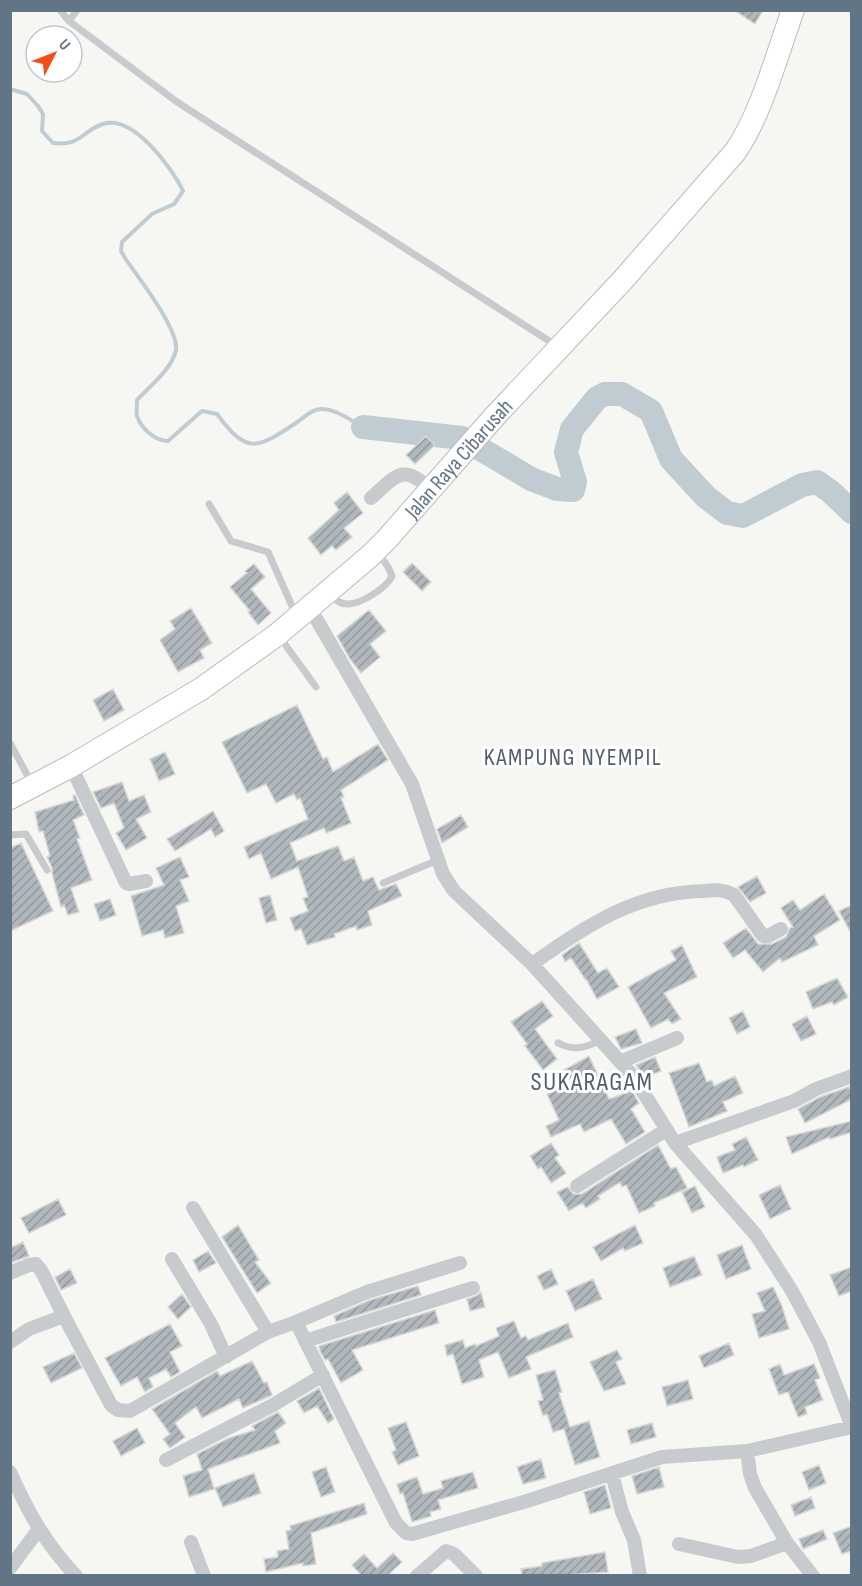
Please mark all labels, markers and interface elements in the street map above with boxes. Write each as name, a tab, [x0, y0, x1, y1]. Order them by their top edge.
north arrow	[24, 24, 84, 84]
text: U	[54, 36, 74, 54]
street label: Jalan Raya Cibarusah	[399, 394, 519, 525]
district label: KAMPUNG NYEMPIL	[484, 743, 662, 772]
district label: SUKARAGAM	[531, 1067, 653, 1098]

